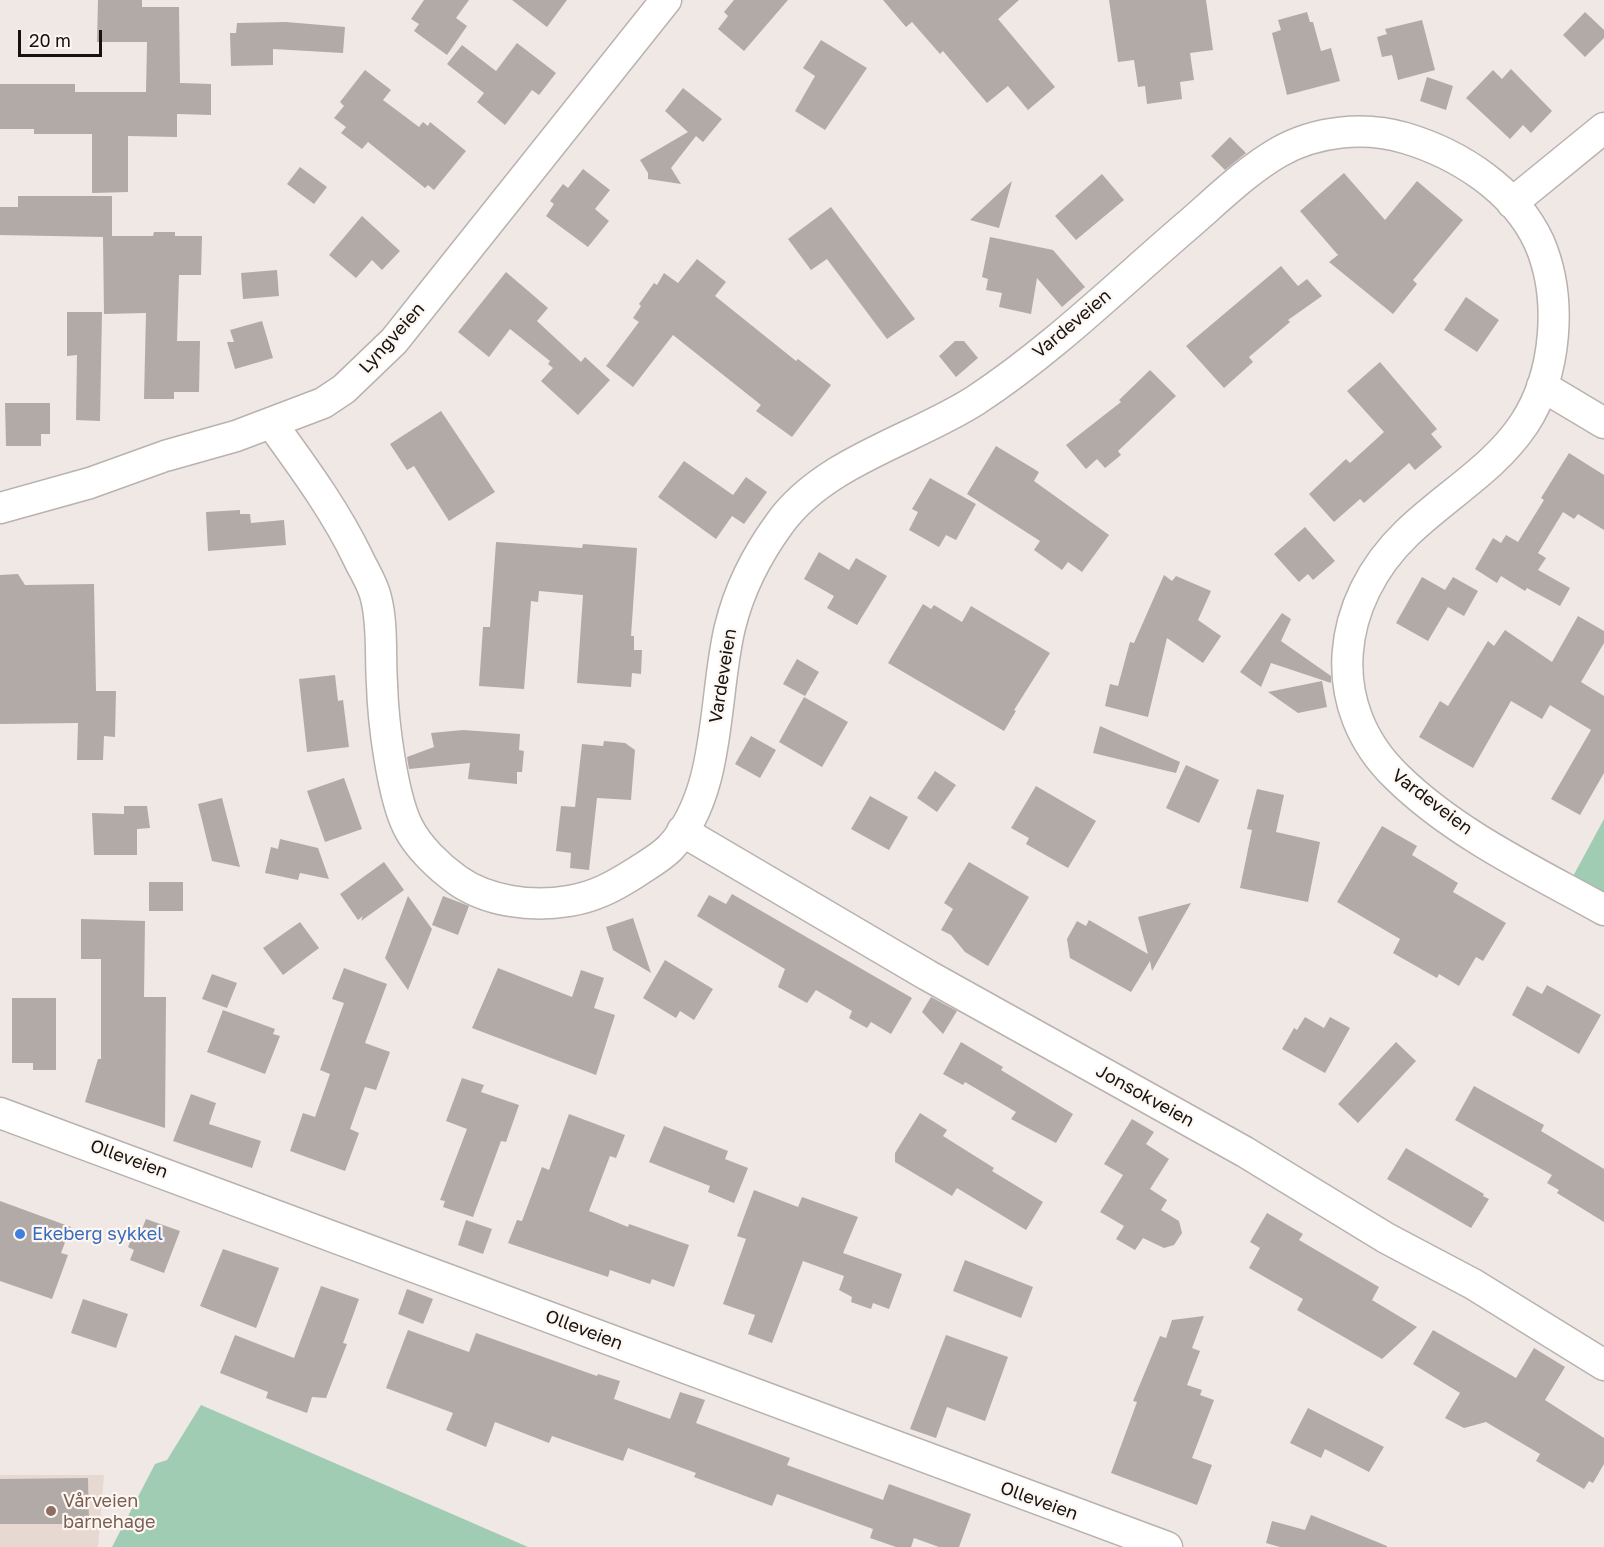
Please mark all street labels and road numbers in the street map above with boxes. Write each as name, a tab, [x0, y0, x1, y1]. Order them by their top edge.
street label: Vardeveien	[1028, 285, 1116, 363]
street label: Lyngveien	[355, 298, 429, 378]
street label: Vardeveien	[705, 627, 741, 725]
street label: Vardeveien	[1387, 765, 1477, 839]
street label: Jonsokveien	[1092, 1060, 1198, 1132]
street label: Olleveien	[87, 1135, 171, 1183]
street label: Olleveien	[542, 1305, 626, 1355]
street label: Olleveien	[997, 1477, 1081, 1525]

